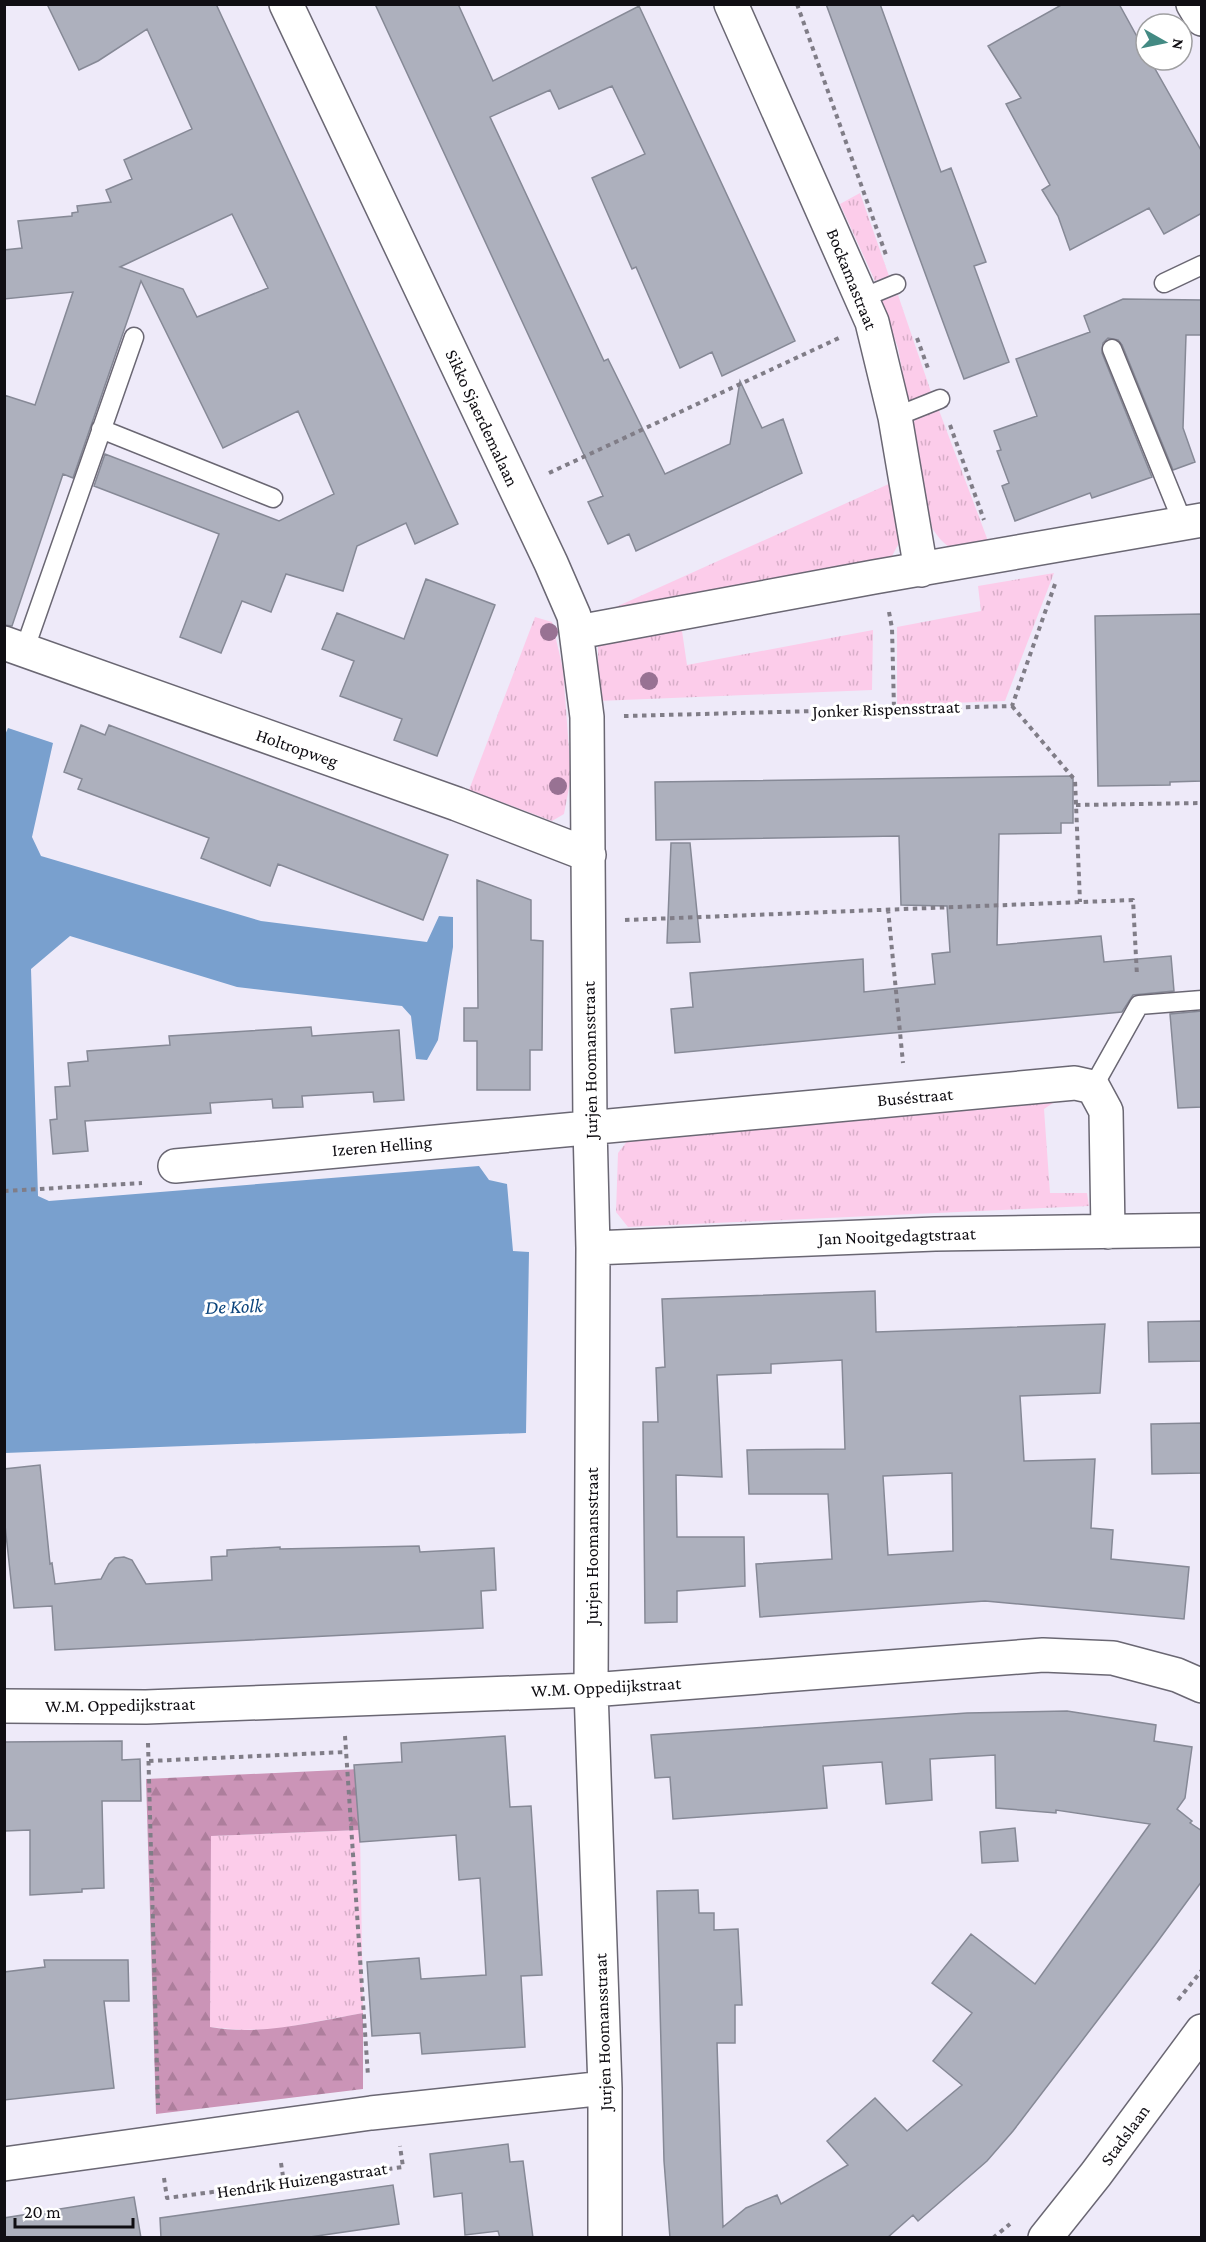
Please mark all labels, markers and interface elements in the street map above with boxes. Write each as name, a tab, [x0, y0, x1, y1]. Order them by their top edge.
north arrow	[1134, 12, 1194, 72]
text: N	[1169, 38, 1188, 51]
street label: Bockamastraat	[823, 225, 882, 334]
street label: Sikko Sjaerdemalaan	[441, 346, 523, 490]
street label: Jonker Rispensstraat	[810, 696, 961, 722]
street label: Holtropweg	[253, 725, 341, 771]
street label: Jurjen Hoomansstraat	[579, 980, 602, 1141]
street label: Buséstraat	[876, 1084, 955, 1110]
street label: Izeren Helling	[331, 1132, 433, 1160]
street label: Jan Nooitgedagtstraat	[816, 1223, 977, 1249]
water label: De Kolk	[205, 1294, 265, 1318]
street label: Jurjen Hoomansstraat	[582, 1466, 603, 1627]
street label: W.M. Oppedijkstraat	[530, 1673, 683, 1702]
street label: W.M. Oppedijkstraat	[45, 1694, 196, 1717]
street label: Jurjen Hoomansstraat	[590, 1952, 617, 2113]
street label: Stadslaan	[1096, 2100, 1154, 2169]
street label: Hendrik Huizengastraat	[216, 2158, 390, 2202]
scale bar	[15, 2191, 134, 2229]
text: 20 m	[24, 2202, 61, 2222]

